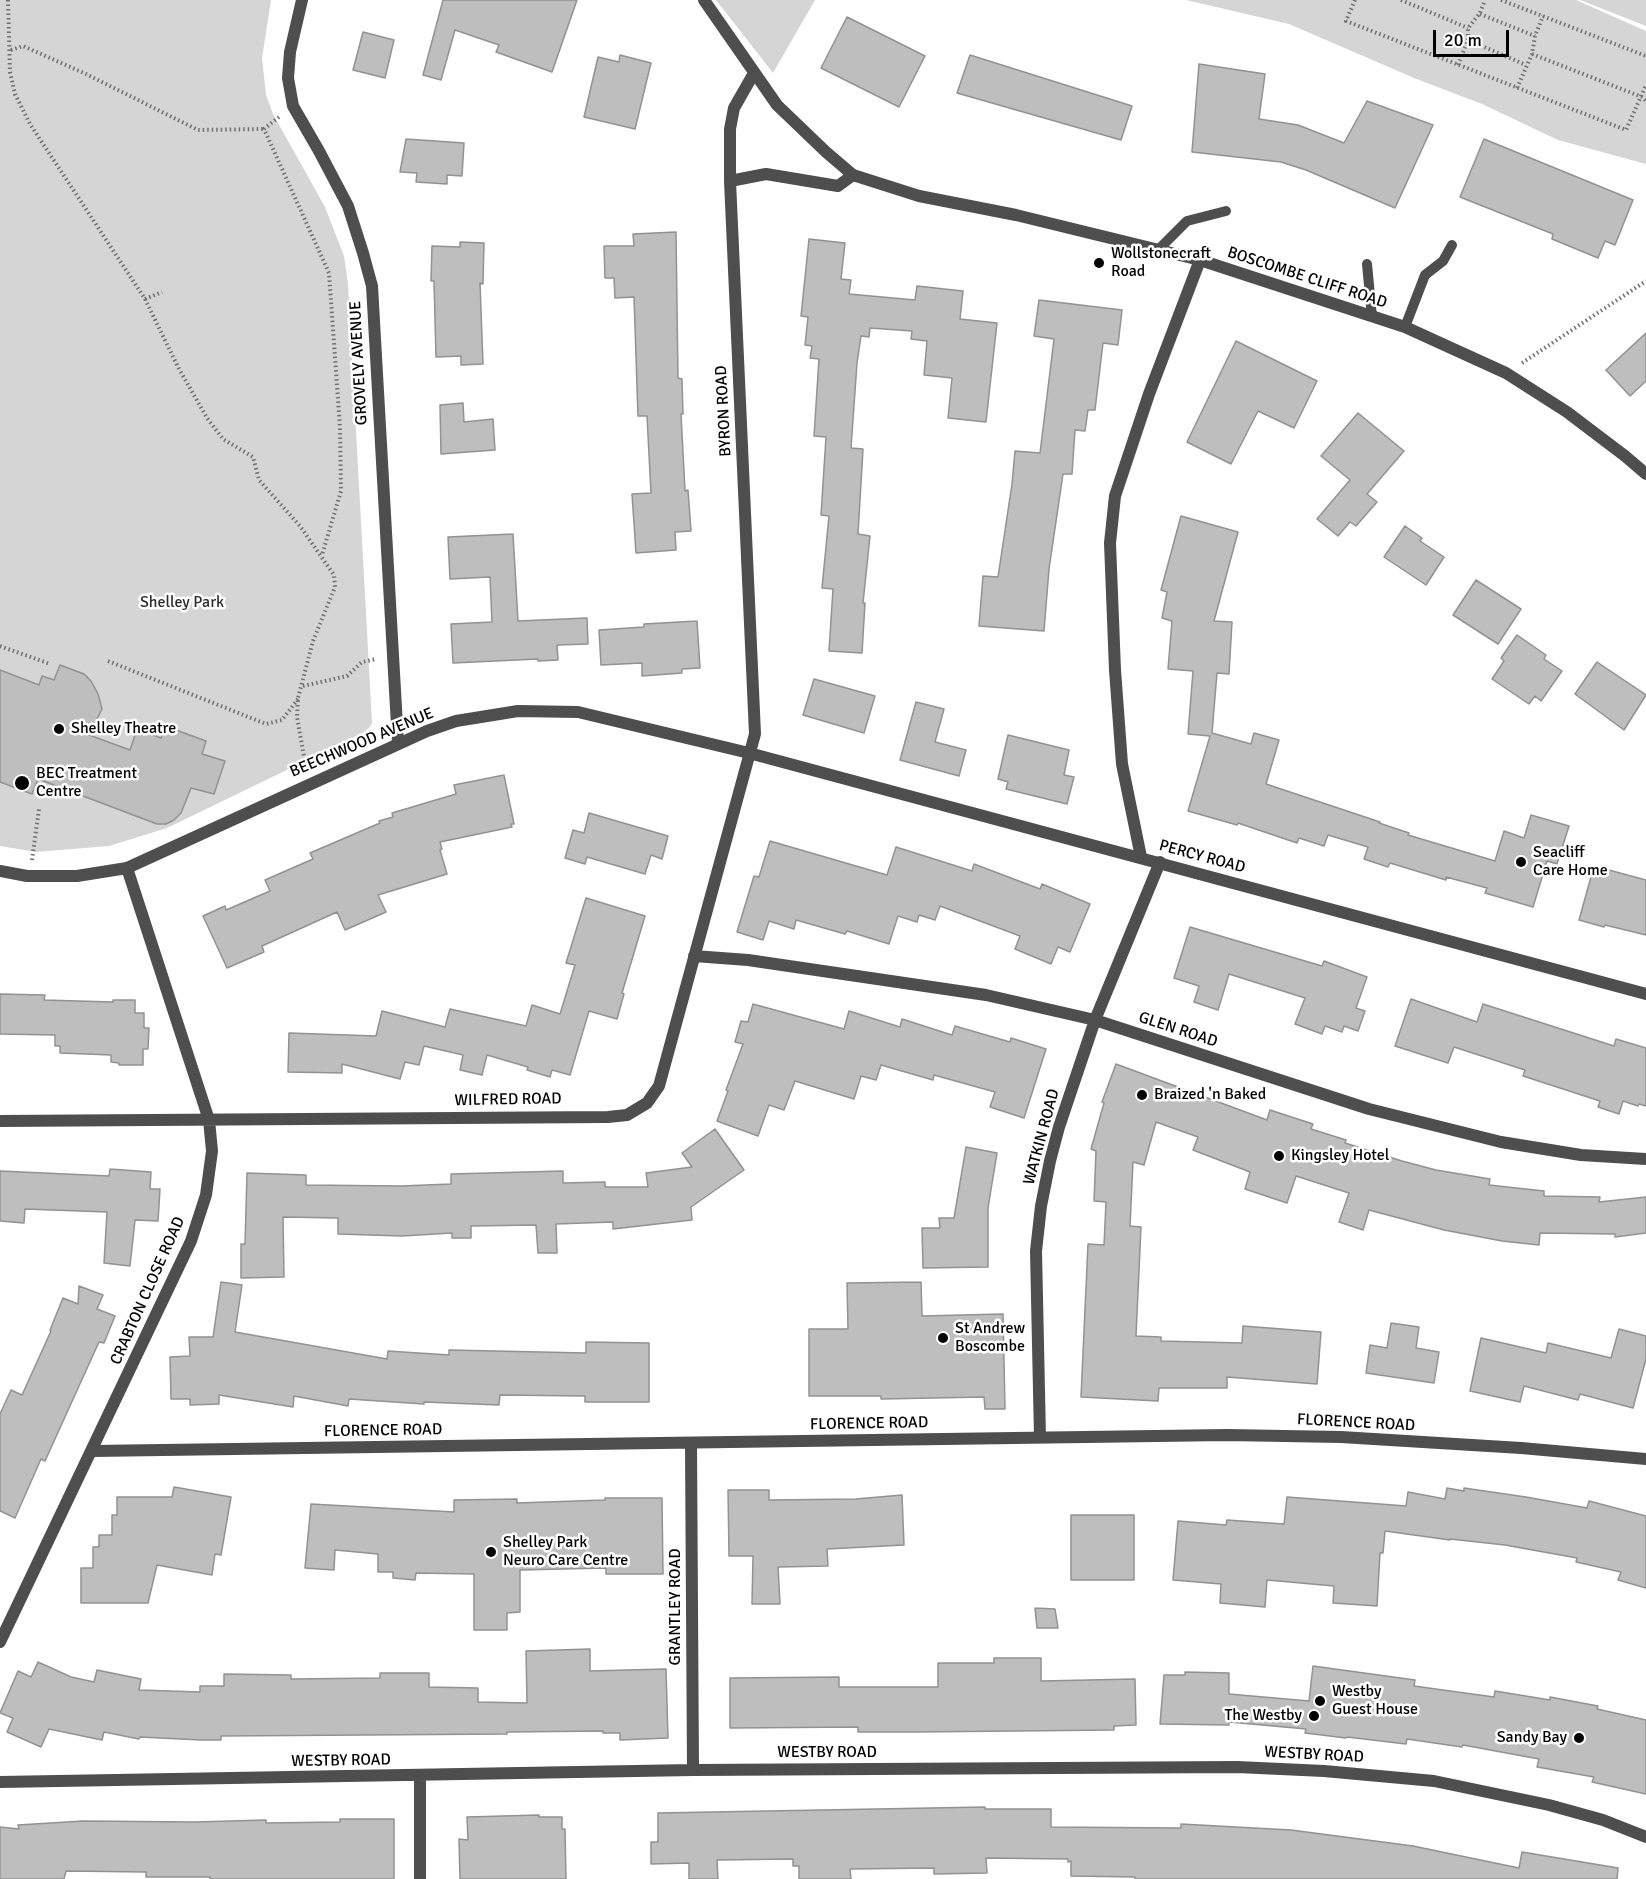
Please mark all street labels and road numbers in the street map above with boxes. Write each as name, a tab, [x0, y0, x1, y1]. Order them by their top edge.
street label: BOSCOMBE CLIFF ROAD	[1225, 243, 1389, 313]
street label: GROVELY AVENUE	[346, 300, 372, 426]
street label: BYRON ROAD	[712, 365, 736, 457]
street label: BEECHWOOD AVENUE	[287, 704, 437, 782]
street label: PERCY ROAD	[1157, 836, 1247, 878]
street label: GLEN ROAD	[1136, 1008, 1220, 1052]
street label: WATKIN ROAD	[1020, 1087, 1064, 1187]
street label: WILFRED ROAD	[454, 1089, 562, 1111]
street label: CRABTON CLOSE ROAD	[107, 1214, 189, 1368]
street label: FLORENCE ROAD	[1296, 1410, 1416, 1436]
street label: FLORENCE ROAD	[810, 1413, 928, 1435]
street label: FLORENCE ROAD	[324, 1420, 442, 1442]
street label: GRANTLEY ROAD	[666, 1548, 686, 1666]
street label: WESTBY ROAD	[777, 1743, 877, 1763]
street label: WESTBY ROAD	[1264, 1743, 1364, 1767]
street label: WESTBY ROAD	[291, 1751, 391, 1771]

